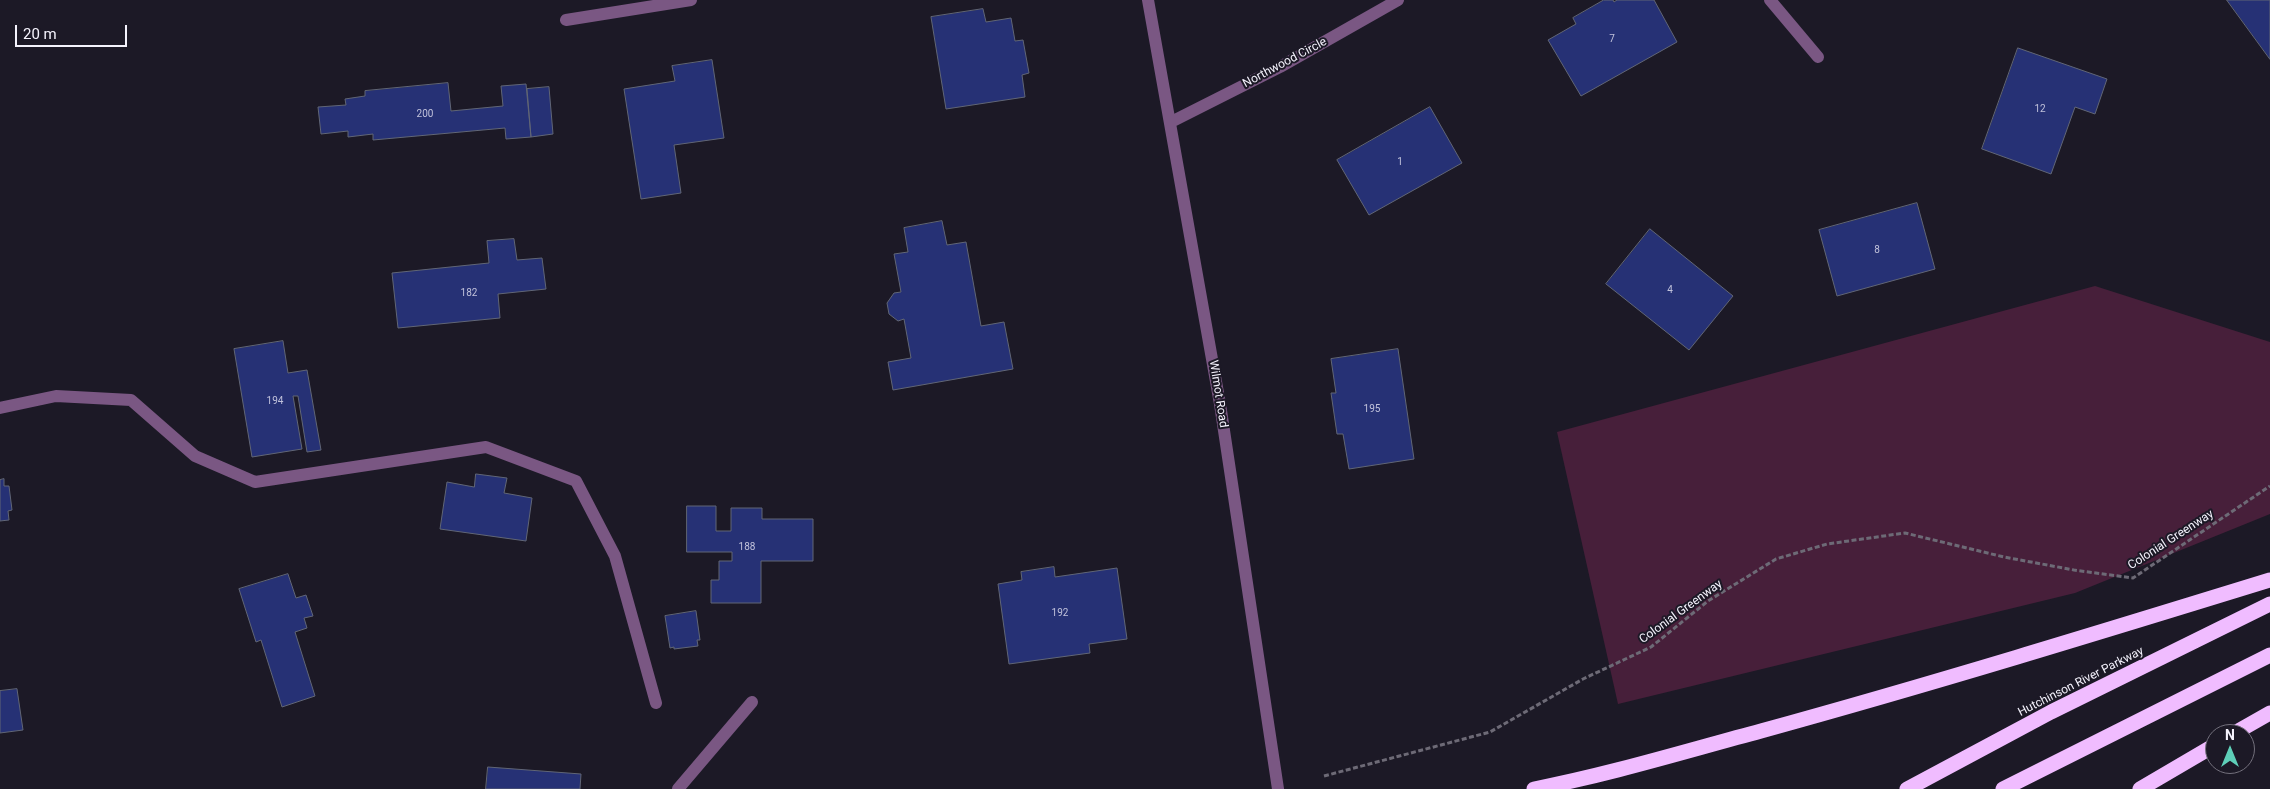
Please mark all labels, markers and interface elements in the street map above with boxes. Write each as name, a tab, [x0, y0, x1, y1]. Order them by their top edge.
scale bar	[18, 15, 130, 47]
text: 20 m	[23, 25, 57, 43]
house number: 7	[1609, 33, 1615, 45]
street label: Northwood Circle	[1241, 35, 1329, 91]
house number: 12	[2034, 103, 2046, 115]
house number: 200	[417, 108, 433, 120]
house number: 1	[1397, 156, 1403, 168]
house number: 8	[1874, 244, 1880, 256]
house number: 4	[1667, 284, 1673, 296]
house number: 182	[461, 287, 477, 299]
street label: Wilmot Road	[1206, 359, 1230, 429]
house number: 194	[267, 395, 283, 407]
house number: 195	[1364, 403, 1380, 415]
street label: Colonial Greenway	[2126, 507, 2216, 573]
house number: 188	[739, 541, 755, 553]
street label: Colonial Greenway	[1637, 577, 1725, 647]
house number: 192	[1052, 607, 1068, 619]
street label: Hutchinson River Parkway	[2016, 644, 2146, 720]
north arrow	[2205, 724, 2255, 774]
text: N	[2225, 727, 2235, 743]

